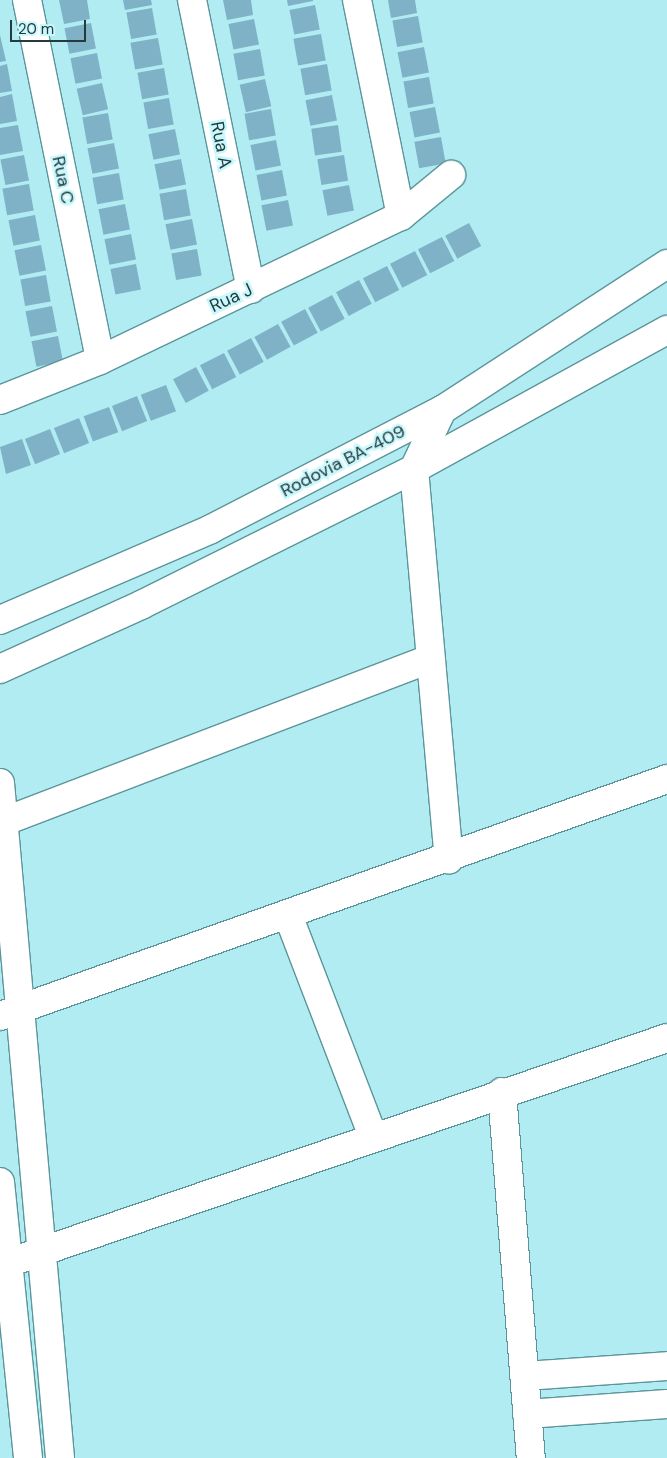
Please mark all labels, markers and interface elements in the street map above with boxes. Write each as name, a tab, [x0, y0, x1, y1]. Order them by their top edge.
scale bar	[12, 10, 89, 42]
text: 20 m	[18, 19, 54, 39]
street label: Rua A	[206, 120, 236, 170]
street label: Rua C	[47, 154, 79, 206]
street label: Rua J	[206, 279, 256, 317]
street label: Rodovia BA-409	[277, 420, 409, 502]

